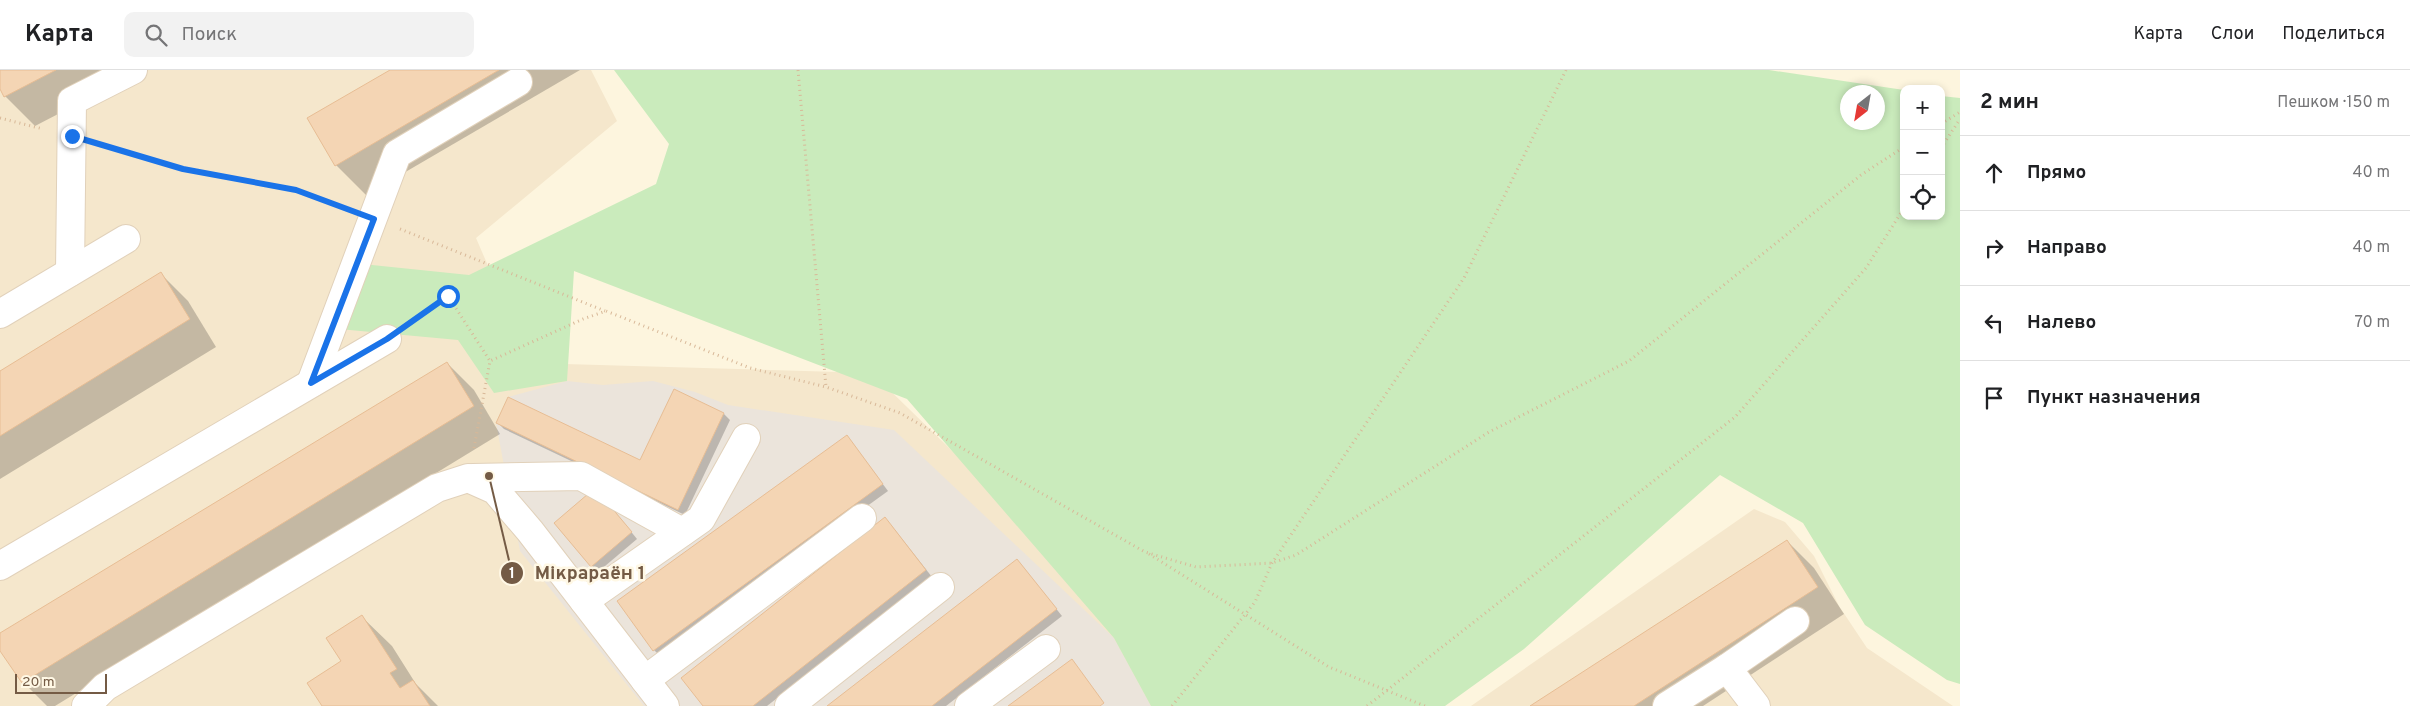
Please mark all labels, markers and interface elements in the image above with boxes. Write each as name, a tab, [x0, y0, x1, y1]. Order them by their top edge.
search box	[124, 12, 474, 57]
text: Карта	[25, 20, 94, 50]
icon: search	[142, 21, 170, 49]
text: Поиск	[182, 23, 237, 47]
text: Карта	[2133, 23, 2183, 46]
text: Слои	[2211, 23, 2254, 46]
text: Поделиться	[2282, 23, 2385, 46]
north arrow	[1840, 85, 1885, 130]
map controls	[1900, 85, 1945, 220]
button: +	[1900, 85, 1945, 130]
text: 2 мин	[1980, 89, 2039, 116]
text: Пешком · 150 m	[2277, 93, 2390, 113]
route end	[61, 125, 84, 148]
button: −	[1900, 130, 1945, 175]
icon: ahead	[1980, 159, 2008, 187]
text: Прямо	[2027, 161, 2086, 185]
text: 40 m	[2352, 163, 2390, 183]
button: locate	[1900, 175, 1945, 220]
icon: right	[1980, 234, 2008, 262]
text: Направо	[2027, 236, 2107, 260]
text: 40 m	[2352, 238, 2390, 258]
route start	[437, 285, 460, 308]
icon: left	[1980, 309, 2008, 337]
text: Налево	[2027, 311, 2096, 335]
text: 70 m	[2355, 313, 2390, 333]
icon: arrive	[1980, 384, 2008, 412]
text: Пункт назначения	[2027, 386, 2201, 410]
callout: Мікрараён 1	[499, 556, 655, 590]
text: Мікрараён 1	[535, 562, 645, 586]
text: 1	[509, 565, 515, 584]
scale bar	[15, 671, 108, 694]
text: 20 m	[22, 674, 55, 691]

